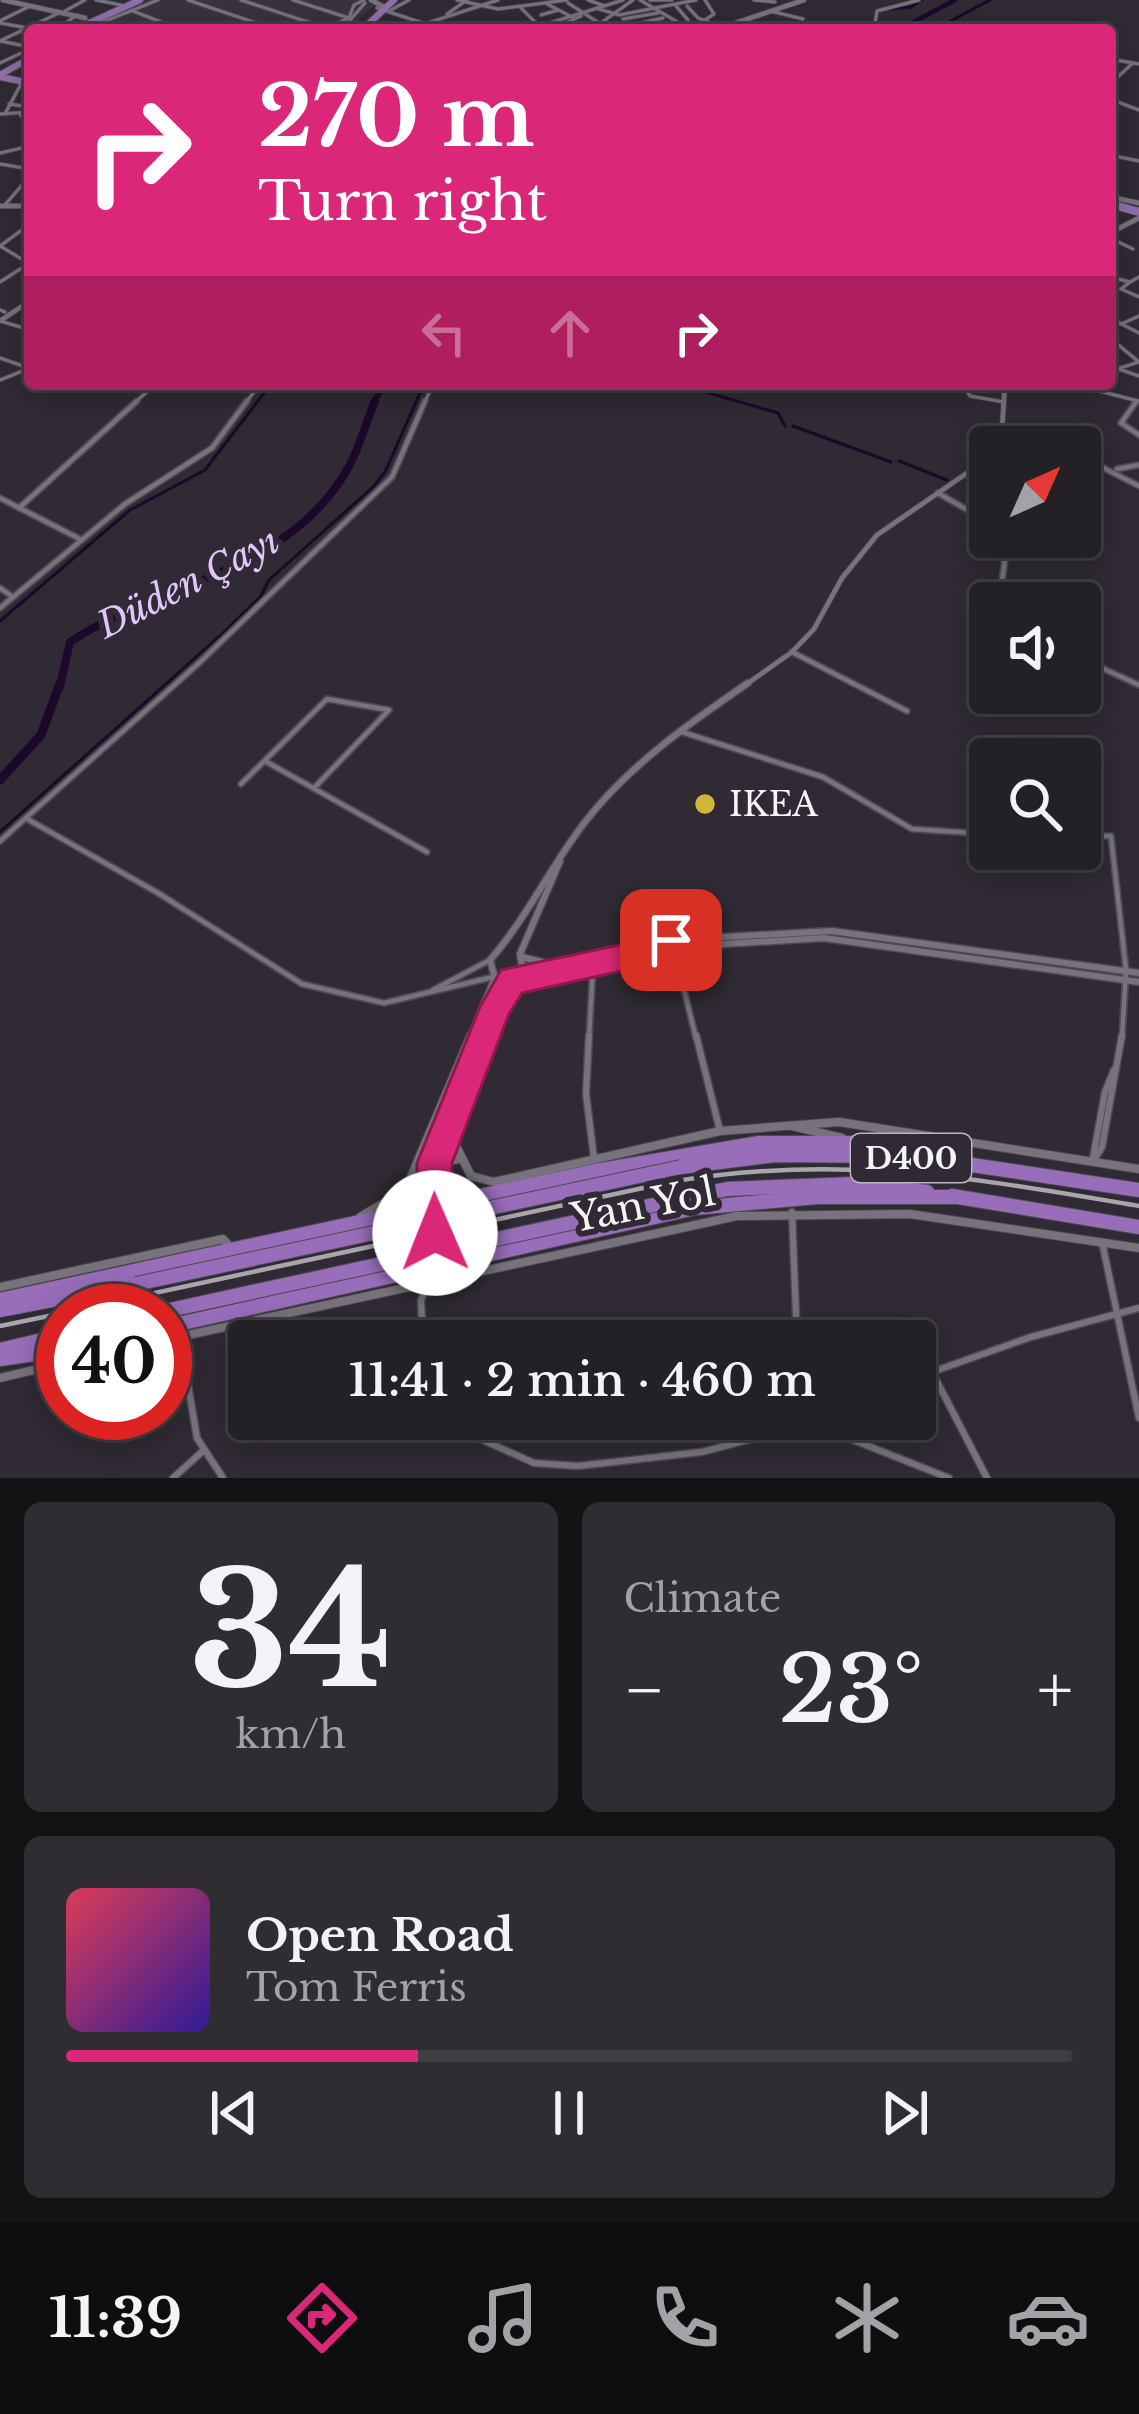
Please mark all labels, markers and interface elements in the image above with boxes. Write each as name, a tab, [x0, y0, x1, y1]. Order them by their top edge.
text: 270 m	[258, 65, 535, 169]
icon: right	[60, 72, 216, 228]
text: Turn right	[258, 168, 547, 235]
icon: left	[411, 300, 477, 366]
icon: ahead	[537, 300, 603, 366]
icon: right	[663, 300, 729, 366]
north arrow	[969, 426, 1101, 558]
map controls	[969, 426, 1101, 870]
water label: Düden Çayı	[88, 518, 286, 649]
button: sound	[969, 582, 1101, 714]
button: search	[969, 738, 1101, 870]
place label: IKEA	[729, 784, 818, 825]
marker: IKEA	[692, 791, 718, 817]
pin	[620, 889, 722, 991]
icon: arrive	[638, 907, 704, 973]
road number: D400	[851, 1134, 971, 1182]
street label: Yan Yol	[566, 1167, 719, 1243]
position arrow	[372, 1170, 498, 1296]
speed limit sign: 40	[36, 1284, 192, 1440]
text: 11:41 · 2 min · 460 m	[348, 1352, 816, 1408]
text: 34	[189, 1535, 392, 1728]
text: Climate	[624, 1574, 781, 1623]
text: 23°	[779, 1635, 923, 1746]
text: −	[624, 1649, 665, 1731]
text: +	[1037, 1649, 1073, 1731]
text: km/h	[235, 1710, 346, 1759]
text: Open Road	[246, 1907, 514, 1963]
text: Tom Ferris	[246, 1963, 467, 2012]
icon: previous	[201, 2080, 267, 2146]
icon: pause	[536, 2080, 602, 2146]
icon: next	[872, 2080, 938, 2146]
icon: directions	[280, 2276, 364, 2360]
icon: music	[461, 2276, 545, 2360]
icon: phone	[643, 2276, 727, 2360]
icon: climate	[825, 2276, 909, 2360]
icon: car	[1006, 2276, 1090, 2360]
text: 11:39	[49, 2285, 182, 2352]

